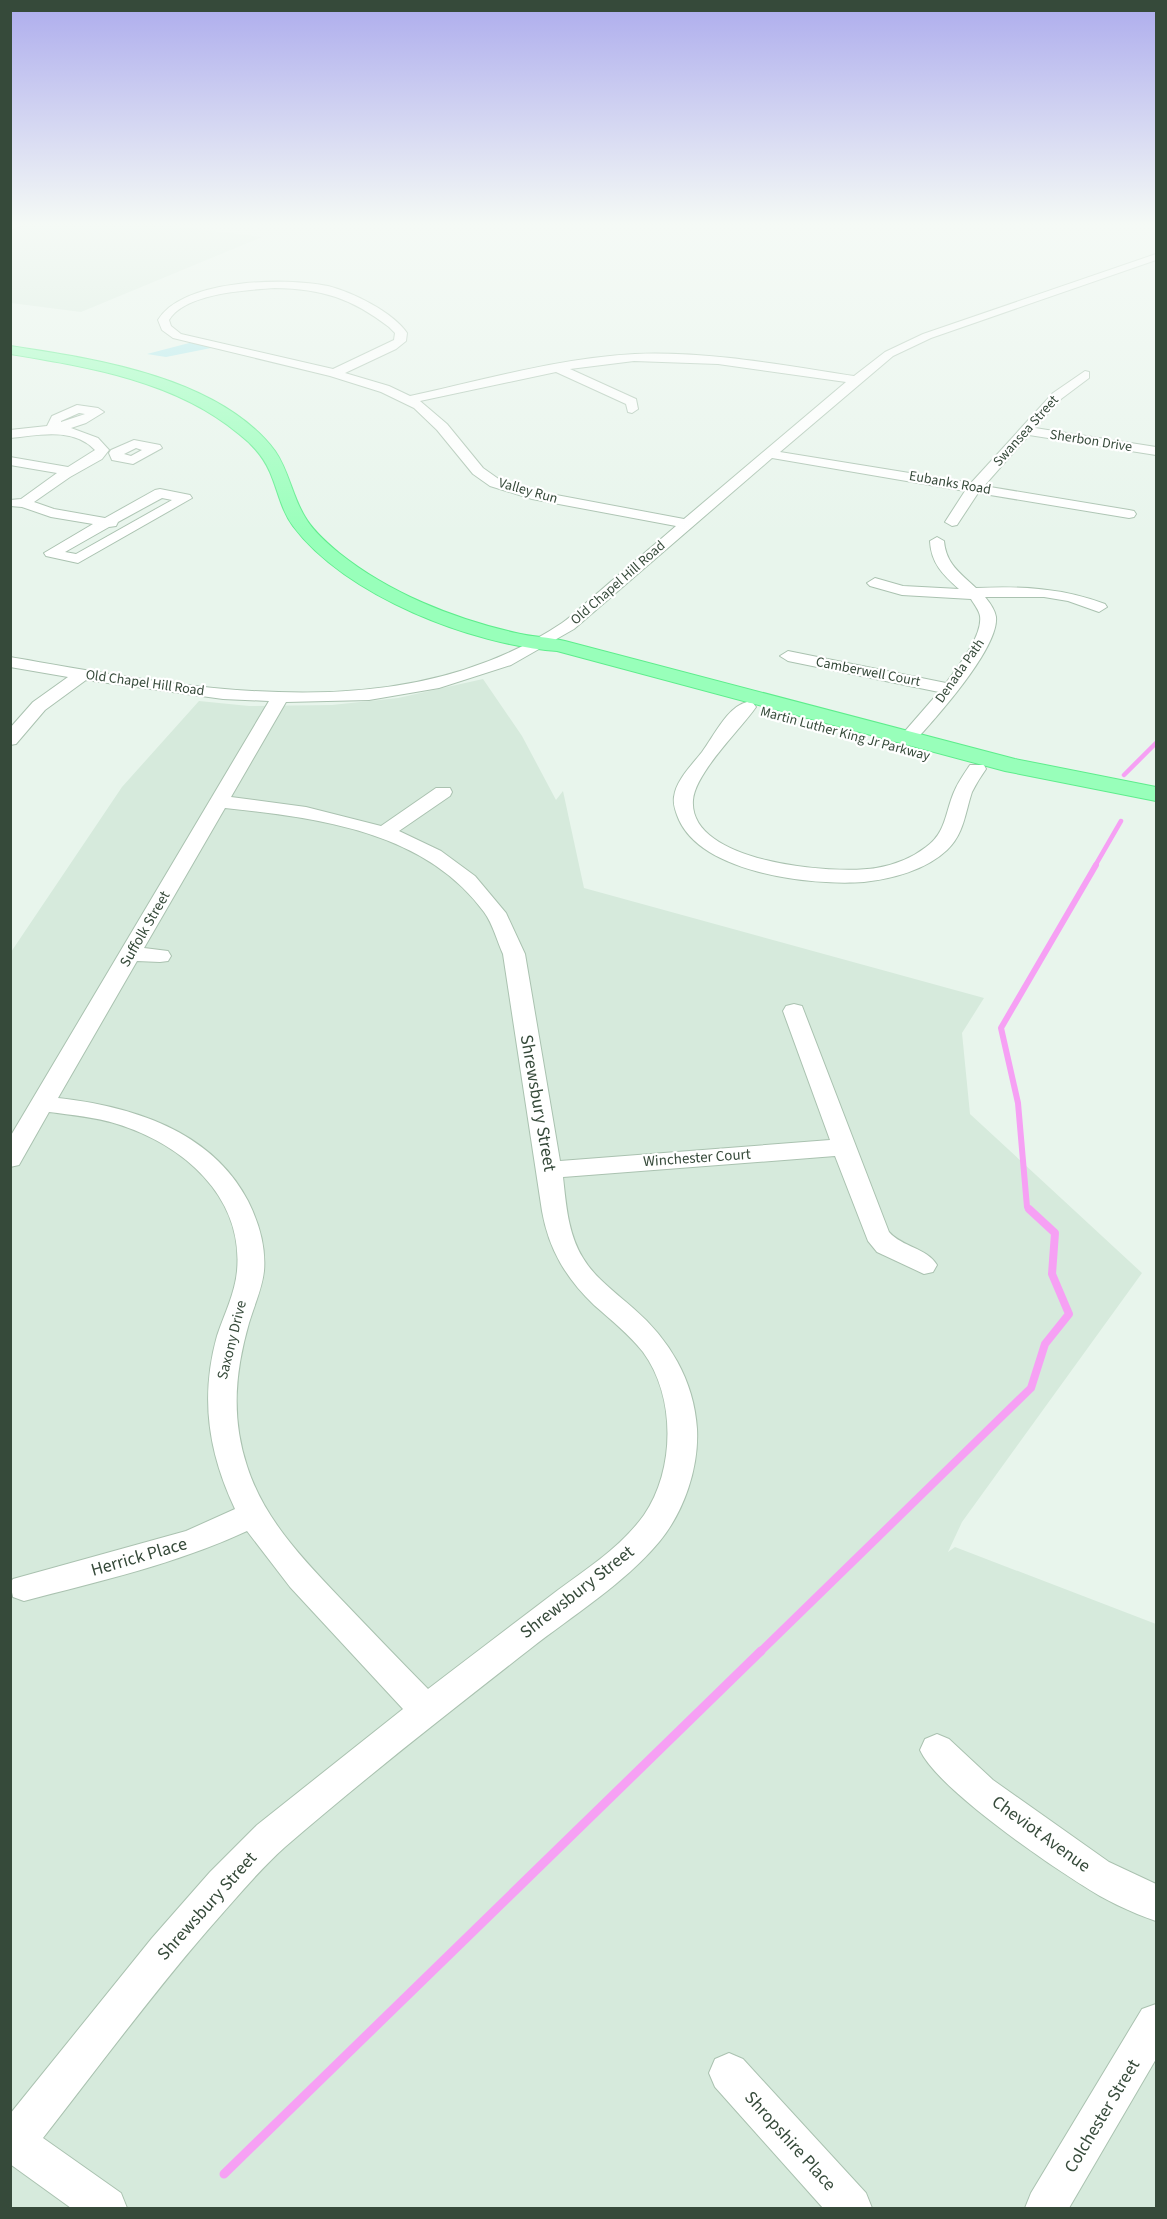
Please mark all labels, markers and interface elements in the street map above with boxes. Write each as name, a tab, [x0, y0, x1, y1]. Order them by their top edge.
street label: Swansea Street	[989, 391, 1064, 471]
street label: Sherbon Drive	[1048, 425, 1134, 457]
street label: Eubanks Road	[907, 466, 993, 500]
street label: Valley Run	[496, 473, 560, 509]
street label: Old Chapel Hill Road	[566, 536, 670, 630]
street label: Denada Path	[930, 635, 990, 707]
street label: Camberwell Court	[814, 652, 922, 692]
street label: Old Chapel Hill Road	[84, 665, 206, 701]
street label: Martin Luther King Jr Parkway	[758, 702, 933, 766]
street label: Suffolk Street	[115, 887, 175, 971]
street label: Shrewsbury Street	[514, 1033, 562, 1173]
street label: Winchester Court	[643, 1144, 751, 1172]
street label: Saxony Drive	[212, 1298, 252, 1382]
street label: Herrick Place	[88, 1531, 190, 1583]
street label: Shrewsbury Street	[515, 1540, 639, 1644]
street label: Cheviot Avenue	[987, 1790, 1096, 1878]
street label: Shrewsbury Street	[151, 1846, 263, 1966]
street label: Colchester Street	[1058, 2055, 1146, 2177]
street label: Shropshire Place	[739, 2086, 842, 2196]

